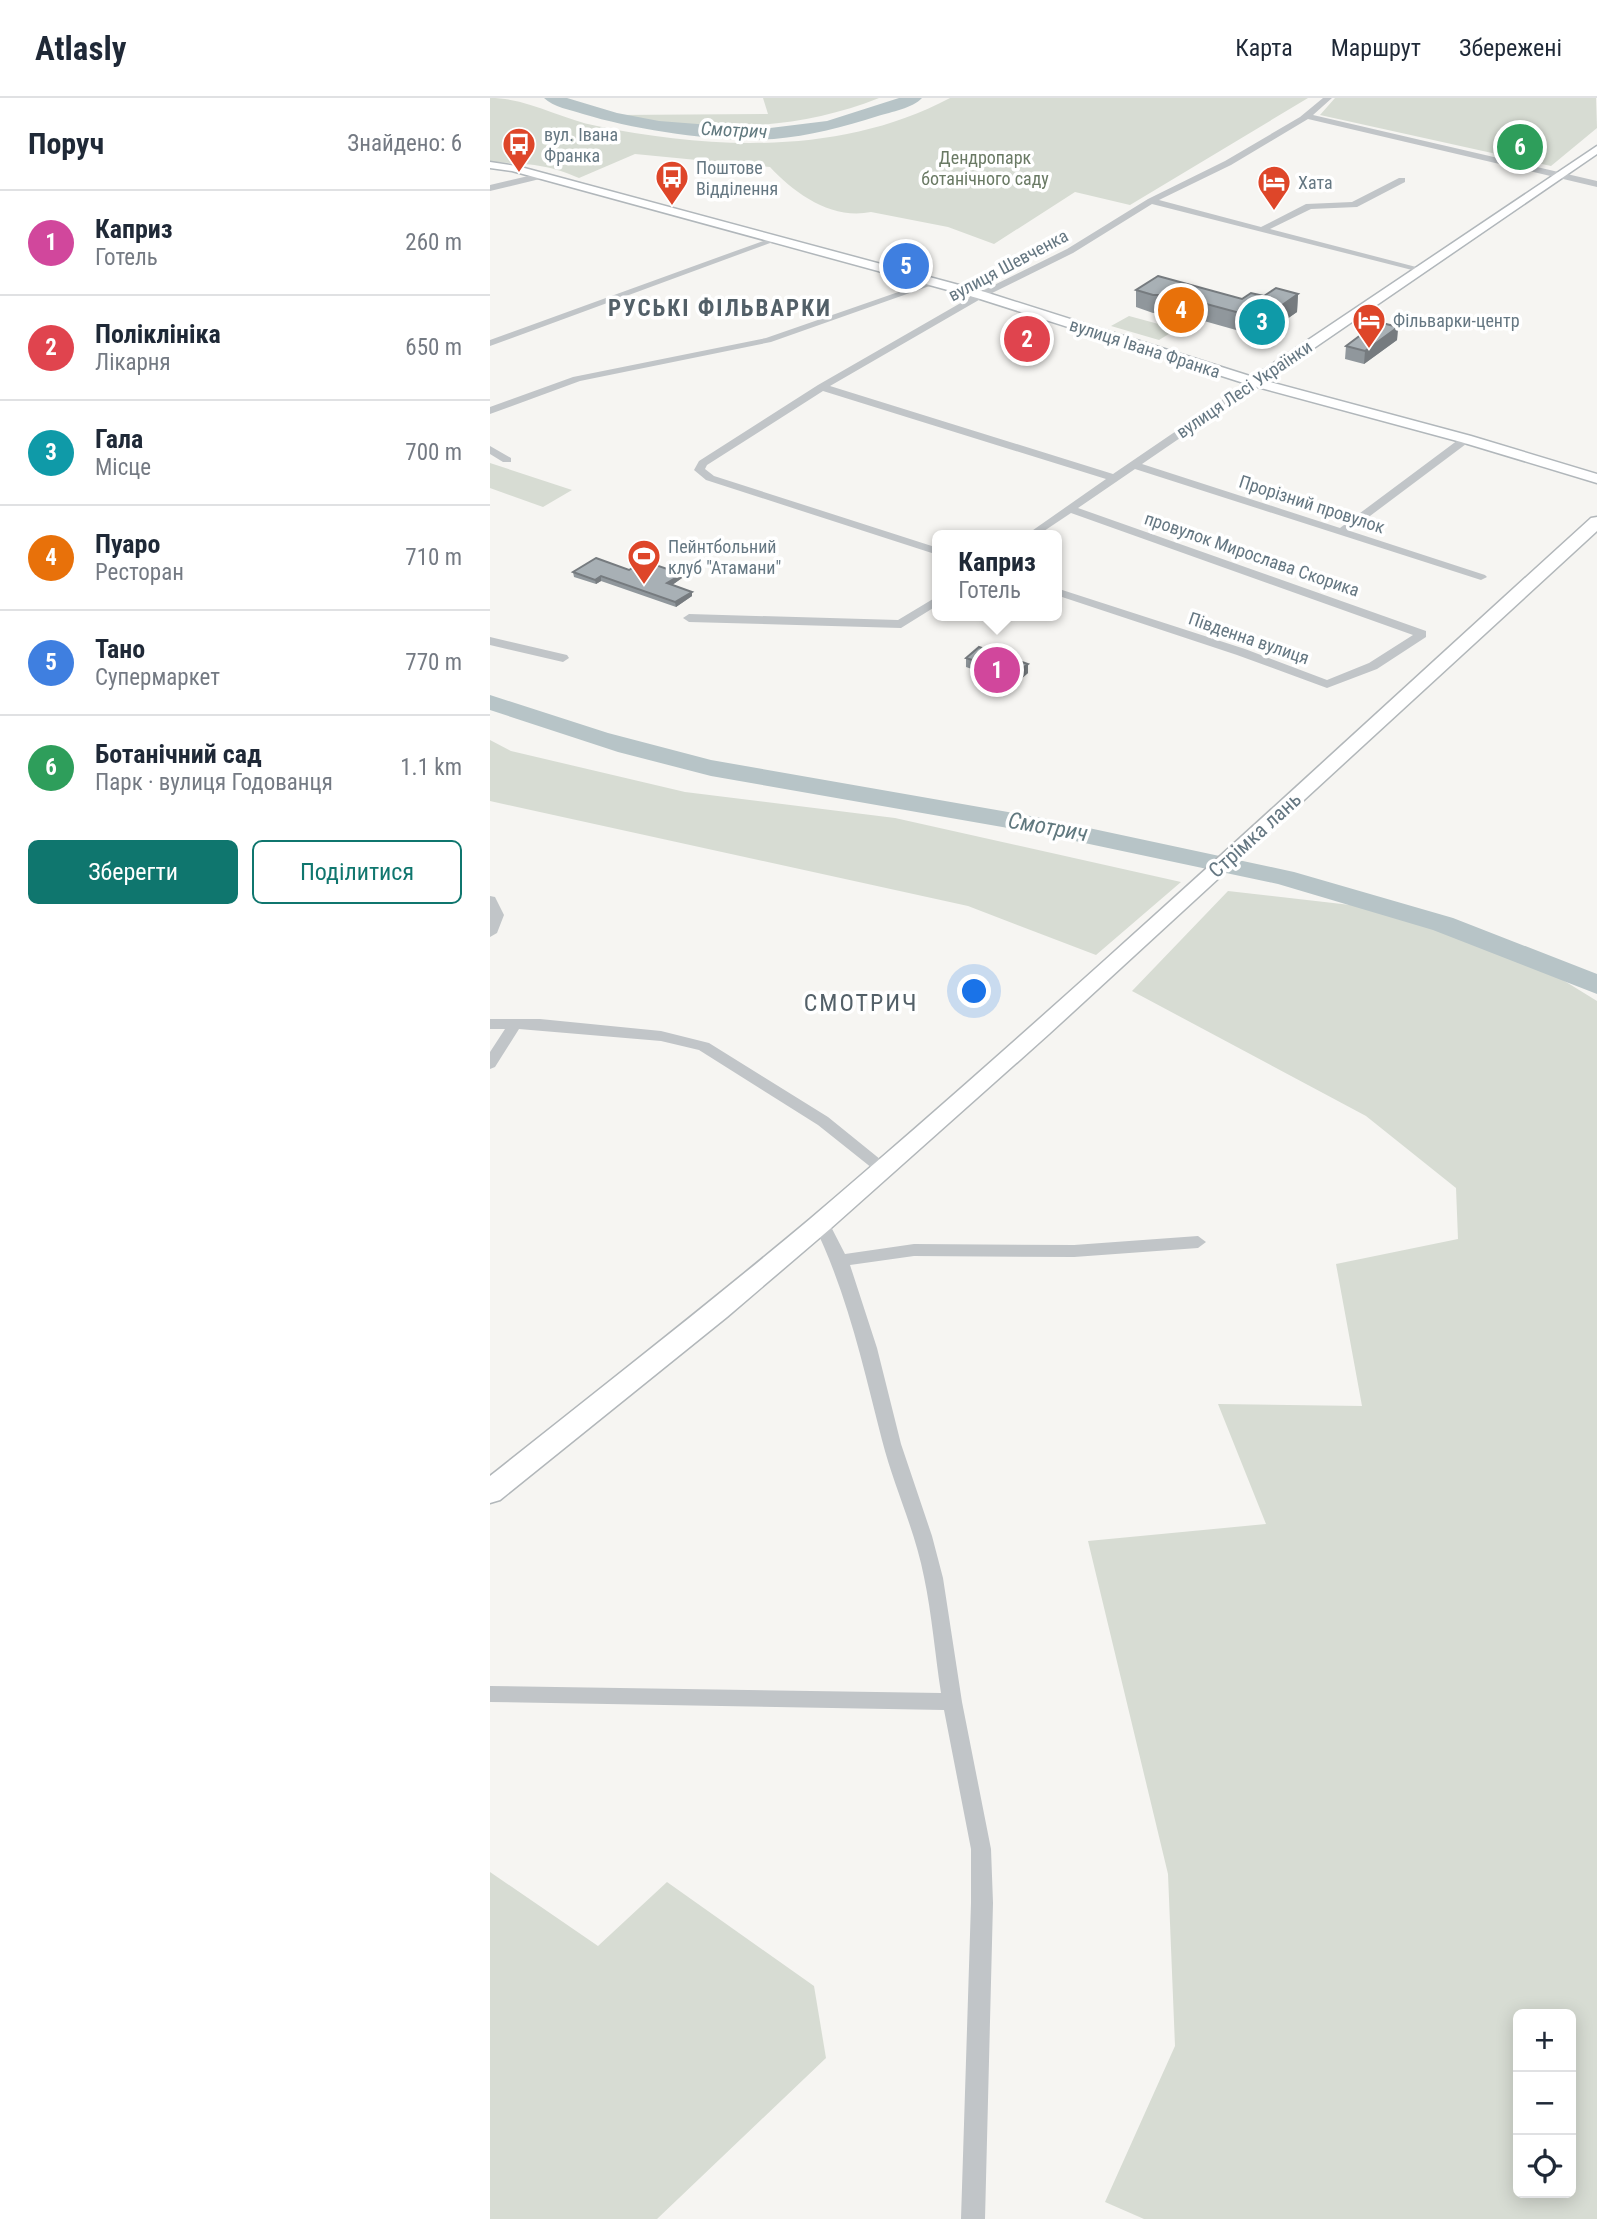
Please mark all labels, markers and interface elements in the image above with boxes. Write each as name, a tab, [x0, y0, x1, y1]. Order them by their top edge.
text: Atlasly	[35, 29, 126, 68]
text: Карта	[1235, 34, 1293, 62]
text: Маршрут	[1331, 34, 1421, 62]
text: Збережені	[1459, 34, 1562, 62]
water label: Смотрич	[700, 117, 768, 143]
pin: 6	[1497, 121, 1543, 173]
place label: вул. Івана Франка	[544, 124, 618, 166]
bus stop icon: вул. Івана Франка	[500, 125, 538, 174]
text: Поруч	[28, 126, 104, 161]
text: Знайдено: 6	[347, 130, 462, 157]
park label: Дендропарк ботанічного саду	[921, 147, 1049, 189]
place label: Поштове Відділення	[696, 157, 778, 199]
bus stop icon: Поштове Відділення	[653, 158, 691, 207]
hotel icon: Хата	[1255, 163, 1293, 212]
place label: Хата	[1298, 172, 1333, 193]
text: Каприз	[95, 214, 173, 244]
street label: вулиця Шевченка	[945, 225, 1071, 305]
text: 1	[45, 229, 57, 256]
text: 260 m	[405, 229, 462, 256]
pin: 5	[883, 240, 929, 292]
text: Готель	[95, 244, 158, 271]
pin: 4	[1158, 284, 1204, 336]
district label: РУСЬКІ ФІЛЬВАРКИ	[608, 295, 832, 322]
pin: 3	[1239, 296, 1285, 348]
hotel icon: Фільварки-центр	[1350, 301, 1388, 350]
place label: Фільварки-центр	[1393, 310, 1520, 331]
pin: 2	[1004, 313, 1050, 365]
street label: вулиця Івана Франка	[1067, 314, 1223, 382]
text: Поліклініка	[95, 319, 221, 349]
text: 2	[45, 334, 57, 361]
text: 650 m	[405, 334, 462, 361]
street label: вулиця Лесі Українки	[1172, 336, 1316, 442]
text: Лікарня	[95, 349, 171, 376]
text: Гала	[95, 424, 143, 454]
text: 3	[45, 439, 57, 466]
text: 700 m	[405, 439, 462, 466]
text: Місце	[95, 454, 151, 481]
street label: Прорізний провулок	[1237, 471, 1388, 538]
street label: провулок Мирослава Скорика	[1142, 507, 1362, 601]
text: Пуаро	[95, 529, 160, 559]
popup	[932, 530, 1062, 621]
place label: Пейнтбольний клуб "Атамани"	[668, 536, 781, 578]
sports icon: Пейнтбольний клуб "Атамани"	[625, 537, 663, 586]
text: 4	[45, 544, 57, 571]
text: 710 m	[405, 544, 462, 571]
text: Каприз	[958, 547, 1036, 577]
text: Ресторан	[95, 559, 184, 586]
text: Готель	[958, 577, 1021, 604]
street label: Південна вулиця	[1186, 608, 1312, 668]
text: Тано	[95, 634, 145, 664]
pin: 1	[974, 644, 1020, 696]
text: 5	[45, 649, 57, 676]
text: 770 m	[405, 649, 462, 676]
text: Супермаркет	[95, 664, 220, 691]
text: Ботанічний сад	[95, 739, 262, 769]
text: 6	[45, 754, 57, 781]
text: 1.1 km	[400, 754, 462, 781]
text: Парк · вулиця Годованця	[95, 769, 333, 796]
street label: Стрімка лань	[1204, 787, 1306, 883]
water label: Смотрич	[1006, 807, 1090, 847]
button: Зберегти	[28, 840, 238, 904]
button: Поділитися	[252, 840, 462, 904]
your location	[957, 974, 991, 1008]
district label: СМОТРИЧ	[804, 989, 918, 1017]
map controls	[1513, 2009, 1576, 2198]
button: +	[1513, 2009, 1576, 2072]
button: −	[1513, 2072, 1576, 2135]
button: locate	[1513, 2135, 1576, 2198]

